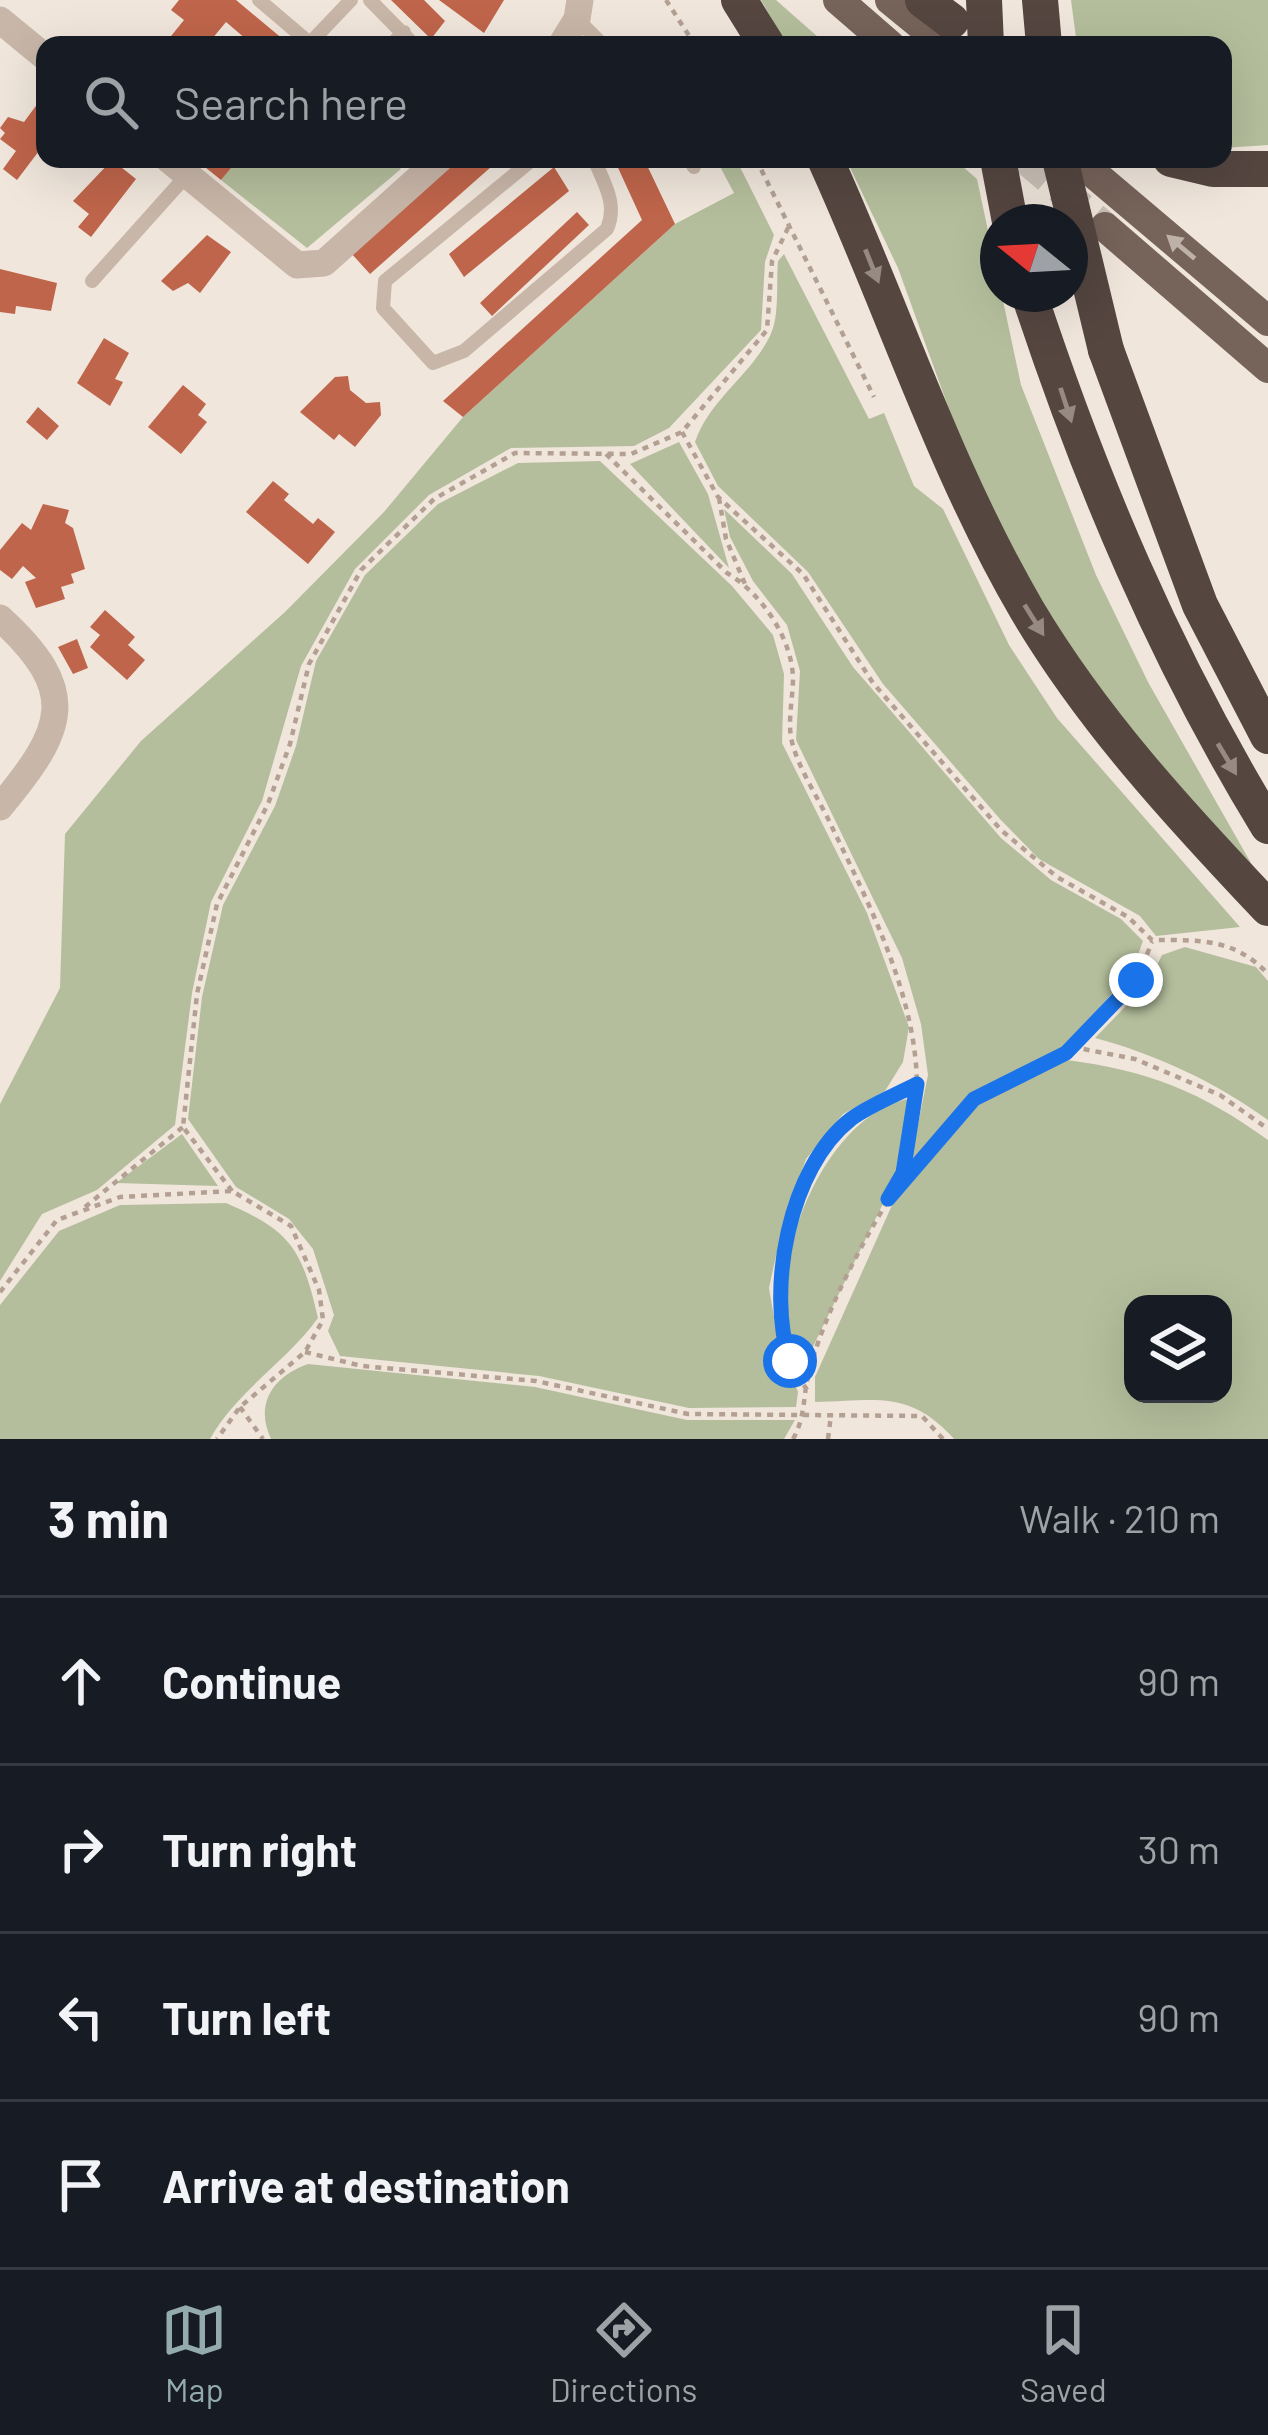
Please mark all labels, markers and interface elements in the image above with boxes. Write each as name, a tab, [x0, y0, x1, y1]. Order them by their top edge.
search box	[36, 36, 1232, 168]
icon: search	[78, 69, 144, 135]
text: Search here	[174, 75, 408, 129]
north arrow	[980, 204, 1088, 312]
one-way arrow	[1166, 235, 1196, 261]
one-way arrow	[863, 248, 882, 284]
one-way arrow	[1057, 387, 1076, 424]
one-way arrow	[1023, 603, 1044, 637]
one-way arrow	[1216, 742, 1237, 776]
route end	[1109, 953, 1163, 1007]
map controls	[1124, 1295, 1232, 1403]
button: layers	[1124, 1295, 1232, 1403]
route start	[763, 1334, 817, 1388]
text: 3 min	[48, 1487, 169, 1548]
text: Walk · 210 m	[1019, 1494, 1220, 1541]
icon: ahead	[48, 1648, 114, 1714]
text: Continue	[162, 1654, 341, 1708]
text: 90 m	[1138, 1657, 1220, 1704]
icon: right	[48, 1816, 114, 1882]
text: Turn right	[162, 1822, 357, 1876]
text: 30 m	[1138, 1825, 1220, 1872]
icon: left	[48, 1984, 114, 2050]
text: Turn left	[162, 1990, 331, 2044]
text: 90 m	[1138, 1993, 1220, 2040]
icon: arrive	[48, 2152, 114, 2218]
text: Arrive at destination	[162, 2158, 570, 2212]
tab: Map	[161, 2297, 227, 2409]
tab: Directions	[550, 2297, 697, 2409]
tab: Saved	[1020, 2297, 1107, 2409]

